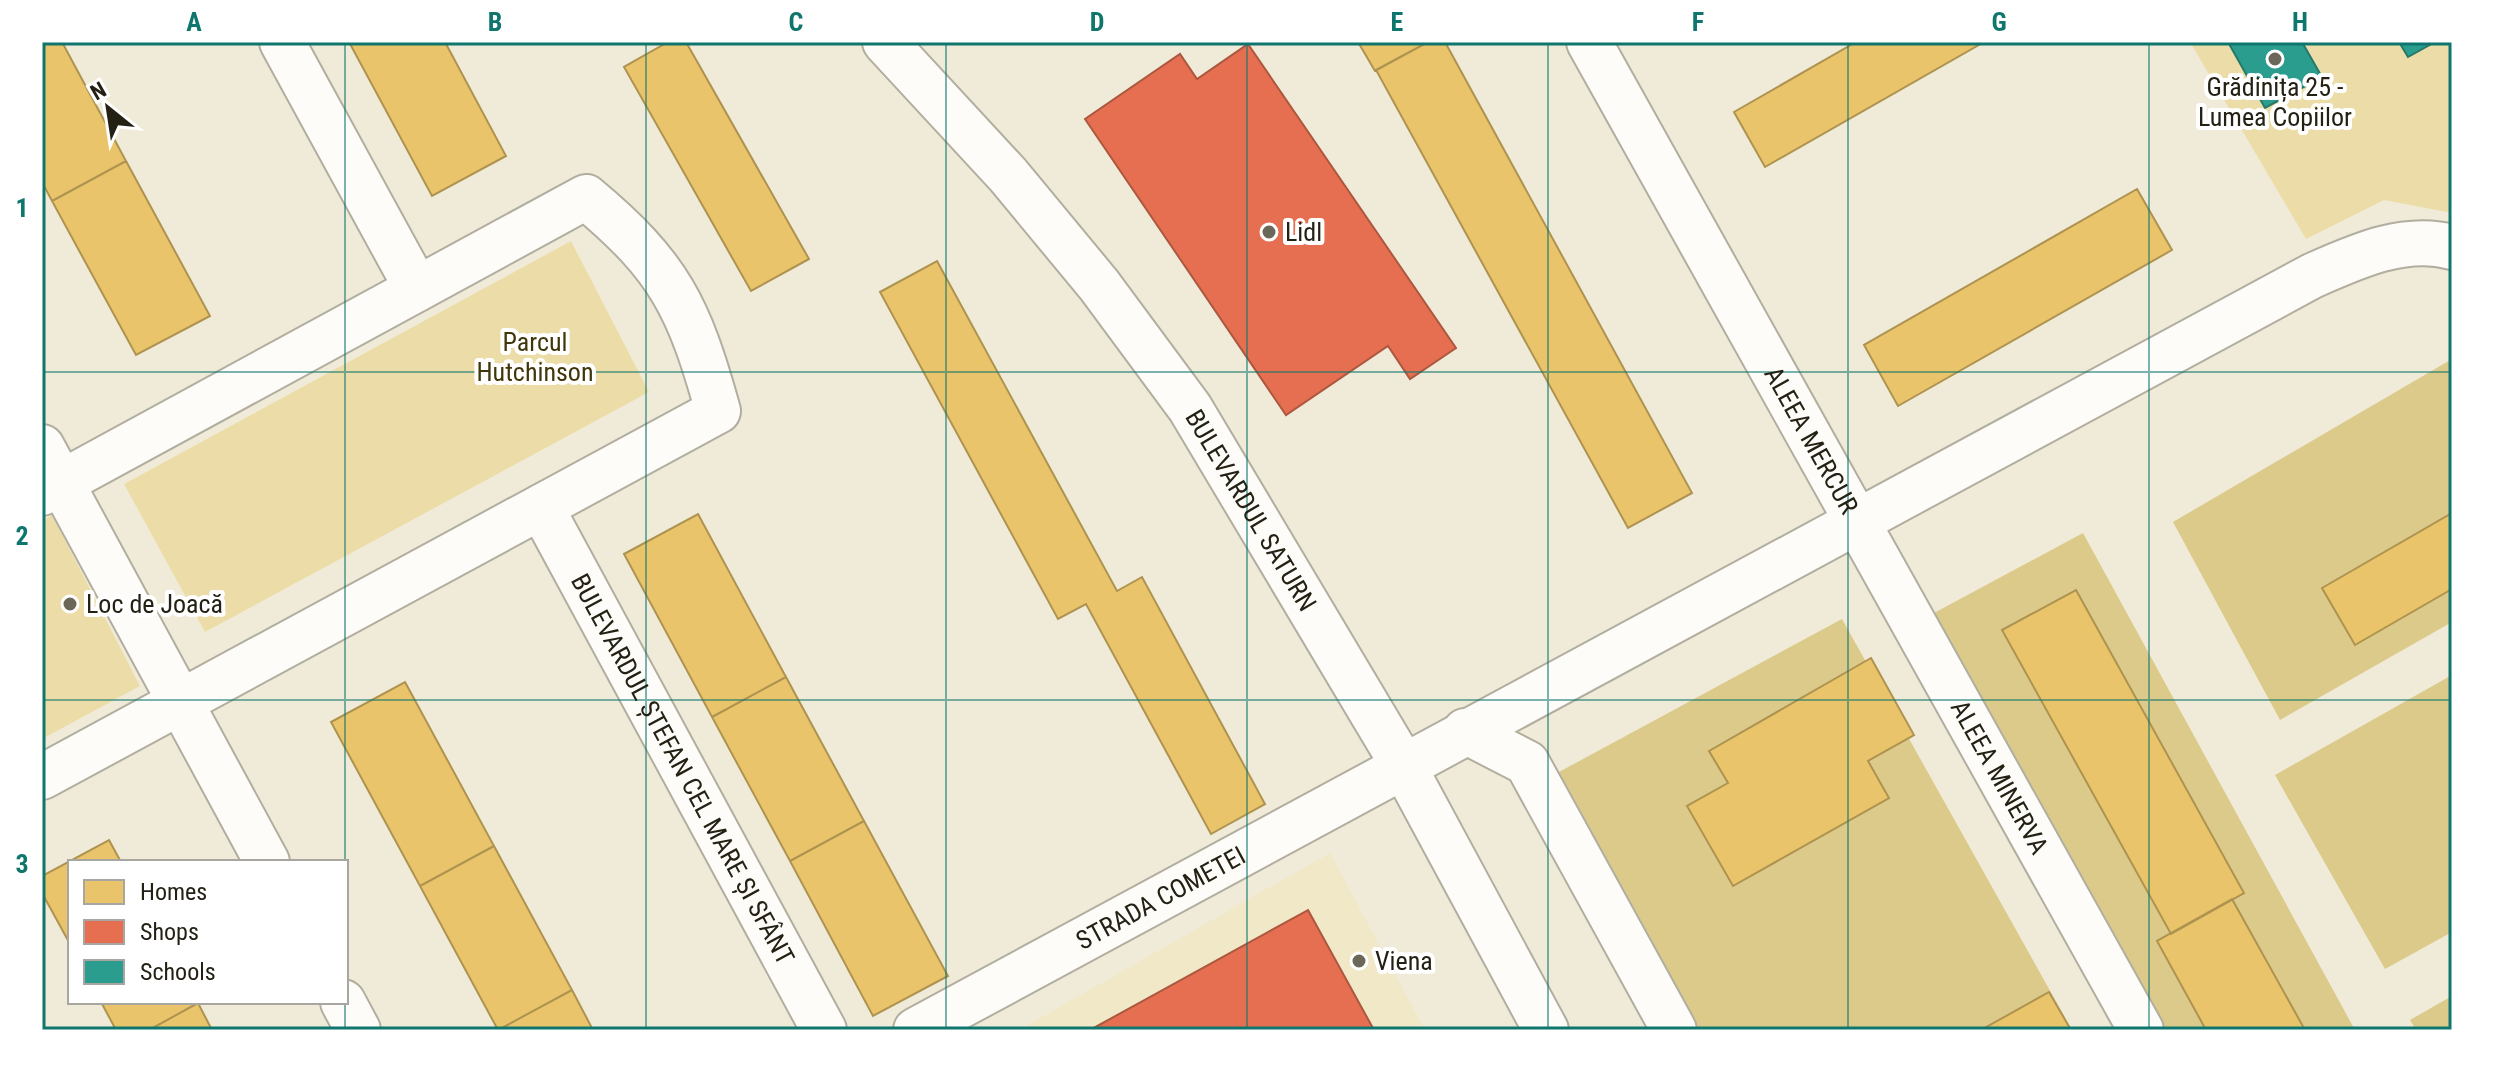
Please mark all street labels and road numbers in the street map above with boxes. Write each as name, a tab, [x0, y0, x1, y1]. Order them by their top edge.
street label: ALEEA MERCUR	[1758, 361, 1865, 519]
street label: BULEVARDUL SATURN	[1179, 404, 1323, 616]
street label: BULEVARDUL ȘTEFAN CEL MARE ȘI SFÂNT	[565, 569, 801, 969]
street label: ALEEA MINERVA	[1945, 695, 2055, 859]
street label: STRADA COMETEI	[1071, 840, 1250, 956]

